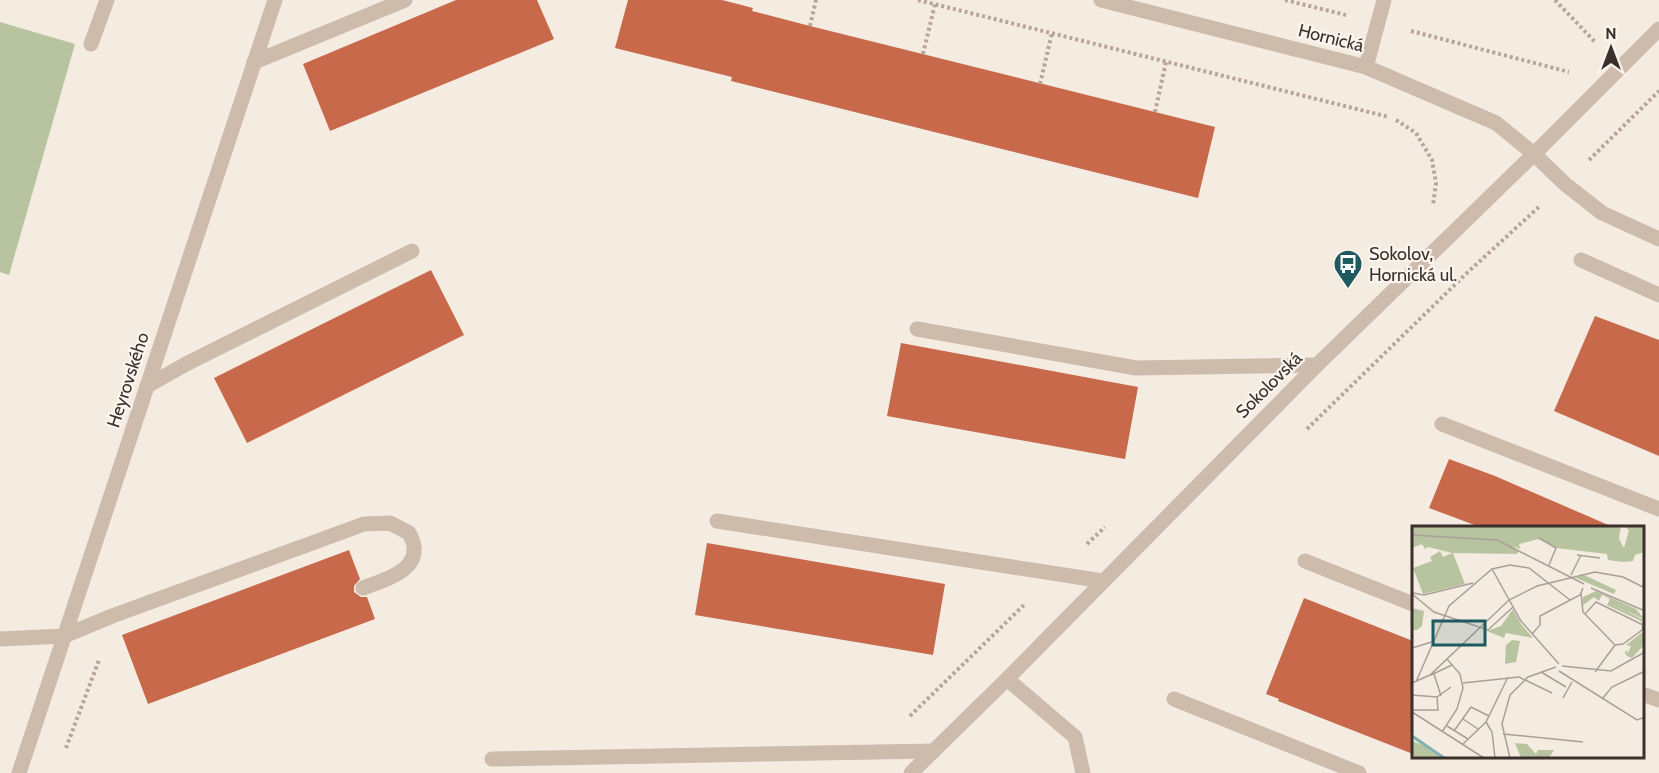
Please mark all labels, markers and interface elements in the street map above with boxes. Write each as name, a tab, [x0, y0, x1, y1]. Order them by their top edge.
north arrow	[1581, 18, 1641, 78]
street label: Hornická	[1296, 19, 1366, 57]
text: N	[1605, 24, 1617, 43]
place label: Sokolov, Hornická ul.	[1369, 243, 1457, 286]
bus stop icon: Sokolov, Hornická ul.	[1332, 248, 1364, 290]
street label: Heyrovského	[102, 330, 154, 430]
street label: Sokolovská	[1231, 347, 1307, 423]
inset map	[1412, 526, 1644, 758]

